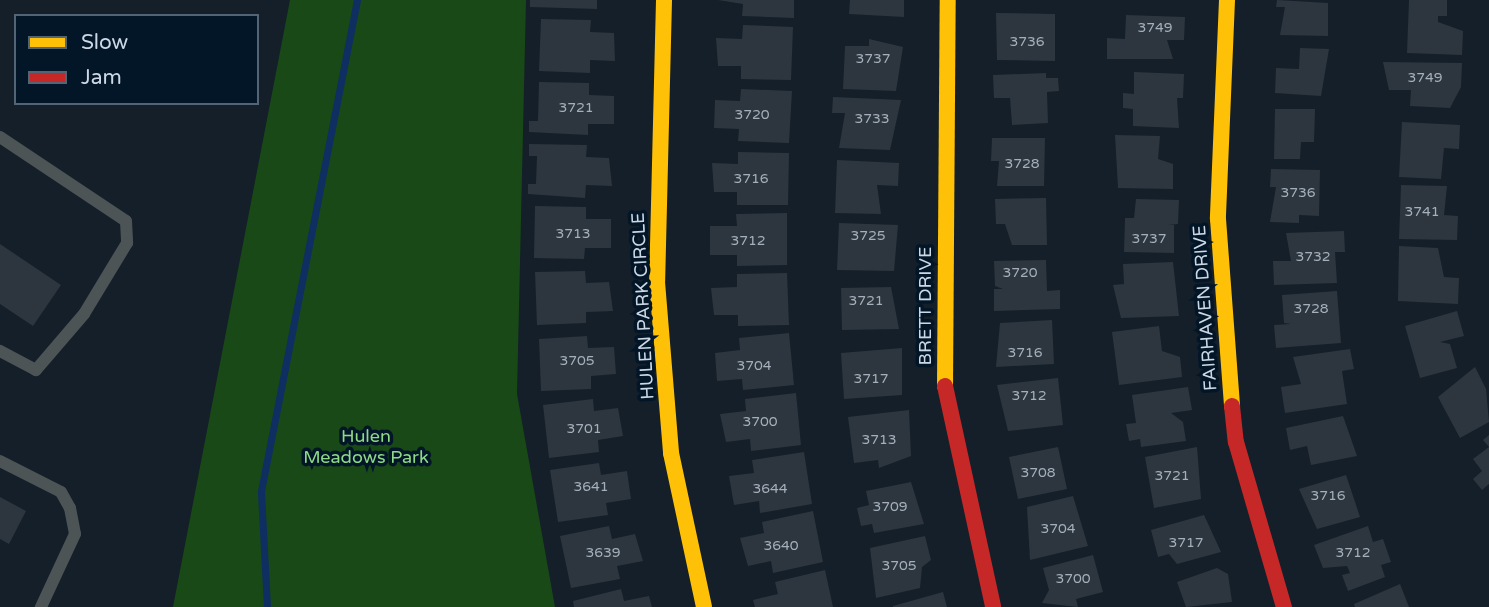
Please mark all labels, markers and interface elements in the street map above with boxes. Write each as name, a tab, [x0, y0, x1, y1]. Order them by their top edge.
legend	[14, 14, 259, 105]
house number: 3749	[1137, 20, 1173, 36]
text: Slow	[81, 30, 128, 55]
house number: 3736	[1009, 34, 1045, 50]
house number: 3737	[855, 51, 891, 67]
text: Jam	[81, 65, 122, 90]
house number: 3749	[1407, 70, 1443, 86]
house number: 3721	[558, 100, 594, 116]
house number: 3720	[734, 107, 770, 123]
house number: 3733	[854, 111, 890, 127]
house number: 3728	[1004, 156, 1040, 172]
house number: 3716	[733, 171, 769, 187]
house number: 3736	[1280, 185, 1316, 201]
house number: 3741	[1404, 204, 1440, 220]
street label: HULEN PARK CIRCLE	[627, 212, 659, 400]
street label: FAIRHAVEN DRIVE	[1188, 224, 1222, 392]
house number: 3713	[555, 226, 591, 242]
house number: 3725	[850, 228, 886, 244]
house number: 3737	[1131, 231, 1167, 247]
house number: 3712	[730, 233, 766, 249]
street label: BRETT DRIVE	[914, 247, 936, 365]
house number: 3732	[1295, 249, 1331, 265]
house number: 3720	[1002, 265, 1038, 281]
house number: 3721	[848, 293, 884, 309]
house number: 3728	[1293, 301, 1329, 317]
house number: 3716	[1007, 345, 1043, 361]
house number: 3705	[559, 353, 595, 369]
house number: 3704	[736, 358, 772, 374]
house number: 3717	[853, 371, 889, 387]
house number: 3712	[1011, 388, 1047, 404]
house number: 3700	[742, 414, 778, 430]
house number: 3701	[566, 421, 602, 437]
park label: Hulen Meadows Park	[303, 426, 429, 468]
house number: 3713	[861, 432, 897, 448]
house number: 3708	[1020, 465, 1056, 481]
house number: 3721	[1154, 468, 1190, 484]
house number: 3641	[573, 479, 609, 495]
house number: 3644	[752, 481, 788, 497]
house number: 3716	[1310, 488, 1346, 504]
house number: 3709	[872, 499, 908, 515]
house number: 3704	[1040, 521, 1076, 537]
house number: 3717	[1168, 535, 1204, 551]
house number: 3640	[763, 538, 799, 554]
house number: 3639	[585, 545, 621, 561]
house number: 3712	[1335, 545, 1371, 561]
house number: 3705	[881, 558, 917, 574]
house number: 3700	[1055, 571, 1091, 587]

